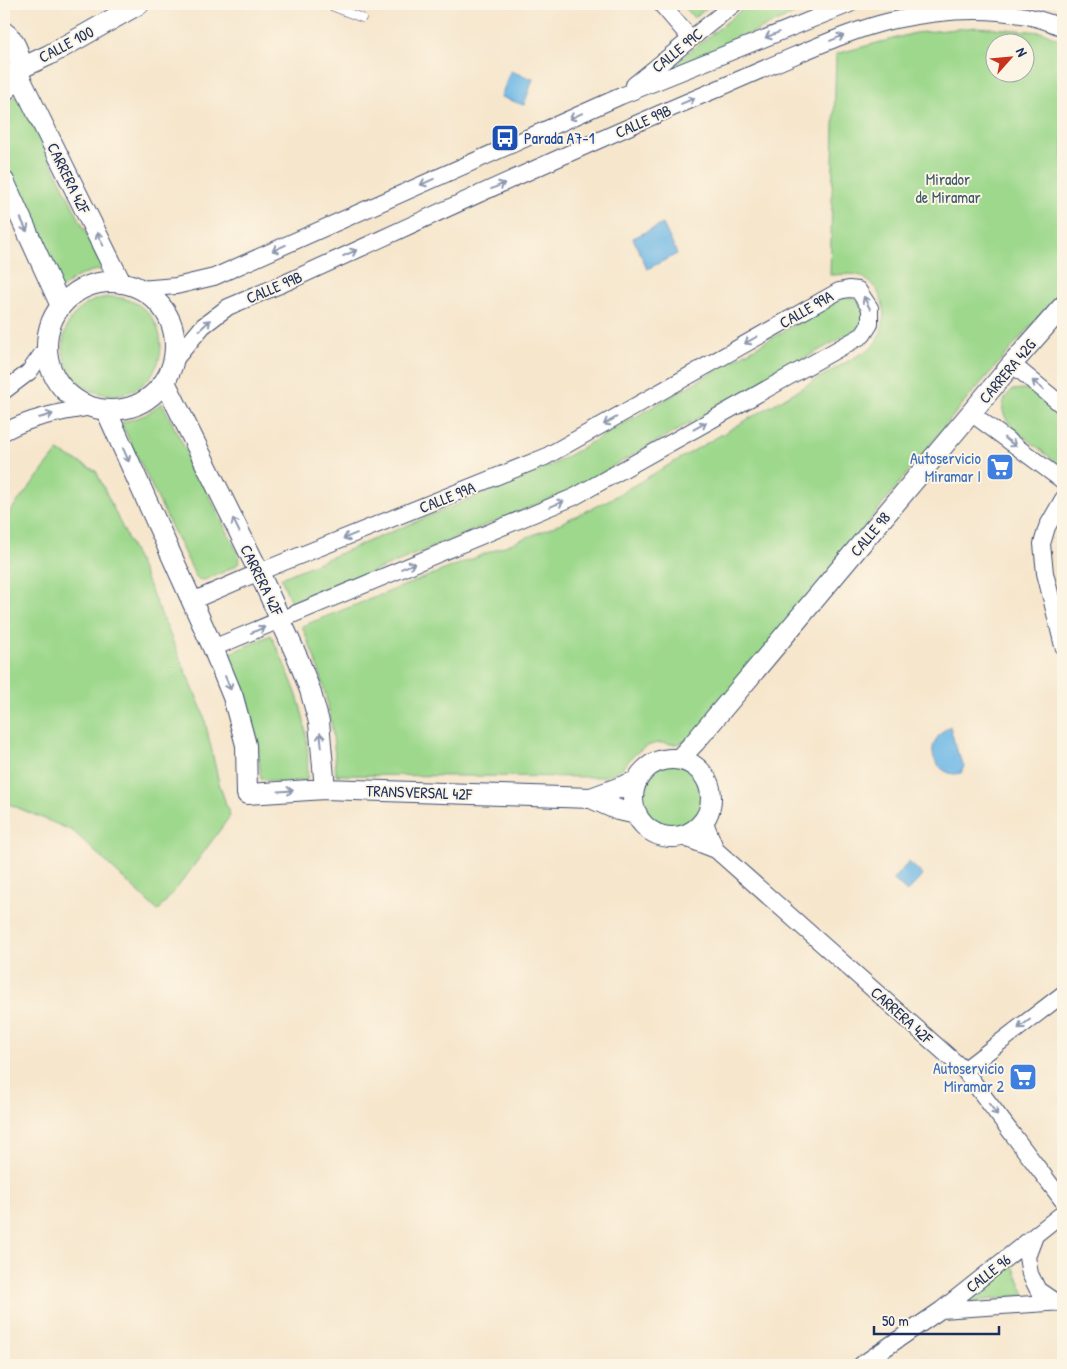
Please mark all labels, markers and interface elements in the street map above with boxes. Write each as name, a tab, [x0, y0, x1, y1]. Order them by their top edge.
street label: CALLE 100	[35, 20, 97, 68]
street label: CALLE 99C	[647, 23, 707, 77]
one-way arrow	[765, 30, 780, 40]
one-way arrow	[829, 32, 844, 42]
north arrow	[984, 32, 1034, 82]
text: N	[1012, 44, 1032, 60]
one-way arrow	[680, 96, 695, 106]
street label: CALLE 99B	[612, 99, 674, 143]
one-way arrow	[569, 112, 584, 122]
bus stop icon: Parada A7-1	[490, 123, 520, 153]
place label: Parada A7-1	[524, 127, 595, 149]
street label: CARRERA 42F	[42, 139, 96, 218]
park label: Mirador de Miramar	[915, 168, 981, 208]
one-way arrow	[420, 178, 435, 188]
one-way arrow	[490, 181, 505, 191]
one-way arrow	[20, 217, 29, 232]
one-way arrow	[95, 232, 104, 247]
one-way arrow	[272, 244, 287, 253]
one-way arrow	[342, 248, 357, 258]
street label: CALLE 99B	[243, 265, 305, 309]
street label: CALLE 99A	[775, 285, 837, 333]
one-way arrow	[861, 296, 871, 311]
one-way arrow	[199, 319, 211, 331]
street label: CARRERA 42G	[973, 334, 1041, 408]
one-way arrow	[744, 336, 759, 346]
one-way arrow	[1031, 379, 1044, 390]
one-way arrow	[38, 410, 54, 420]
one-way arrow	[603, 416, 617, 426]
one-way arrow	[693, 421, 708, 431]
one-way arrow	[1003, 437, 1017, 447]
one-way arrow	[122, 447, 132, 462]
place label: Autoservicio Miramar I	[910, 447, 982, 487]
supermarket icon: Autoservicio Miramar I	[985, 452, 1015, 482]
street label: CALLE 99A	[416, 476, 479, 518]
one-way arrow	[550, 498, 565, 507]
street label: CALLE 98	[845, 507, 895, 561]
one-way arrow	[231, 518, 240, 533]
one-way arrow	[342, 532, 358, 541]
street label: CARRERA 42F	[235, 541, 289, 620]
one-way arrow	[400, 561, 415, 571]
one-way arrow	[250, 624, 265, 634]
one-way arrow	[223, 675, 233, 690]
one-way arrow	[316, 733, 325, 749]
street label: TRANSVERSAL 42F	[366, 779, 473, 805]
one-way arrow	[278, 787, 294, 796]
street label: CARRERA 42F	[866, 981, 938, 1049]
one-way arrow	[1017, 1019, 1031, 1029]
place label: Autoservicio Miramar 2	[933, 1057, 1005, 1097]
supermarket icon: Autoservicio Miramar 2	[1008, 1062, 1038, 1092]
one-way arrow	[988, 1102, 998, 1116]
street label: CALLE 96	[961, 1248, 1015, 1298]
scale bar	[874, 1304, 1000, 1336]
text: 50 m	[882, 1310, 909, 1331]

